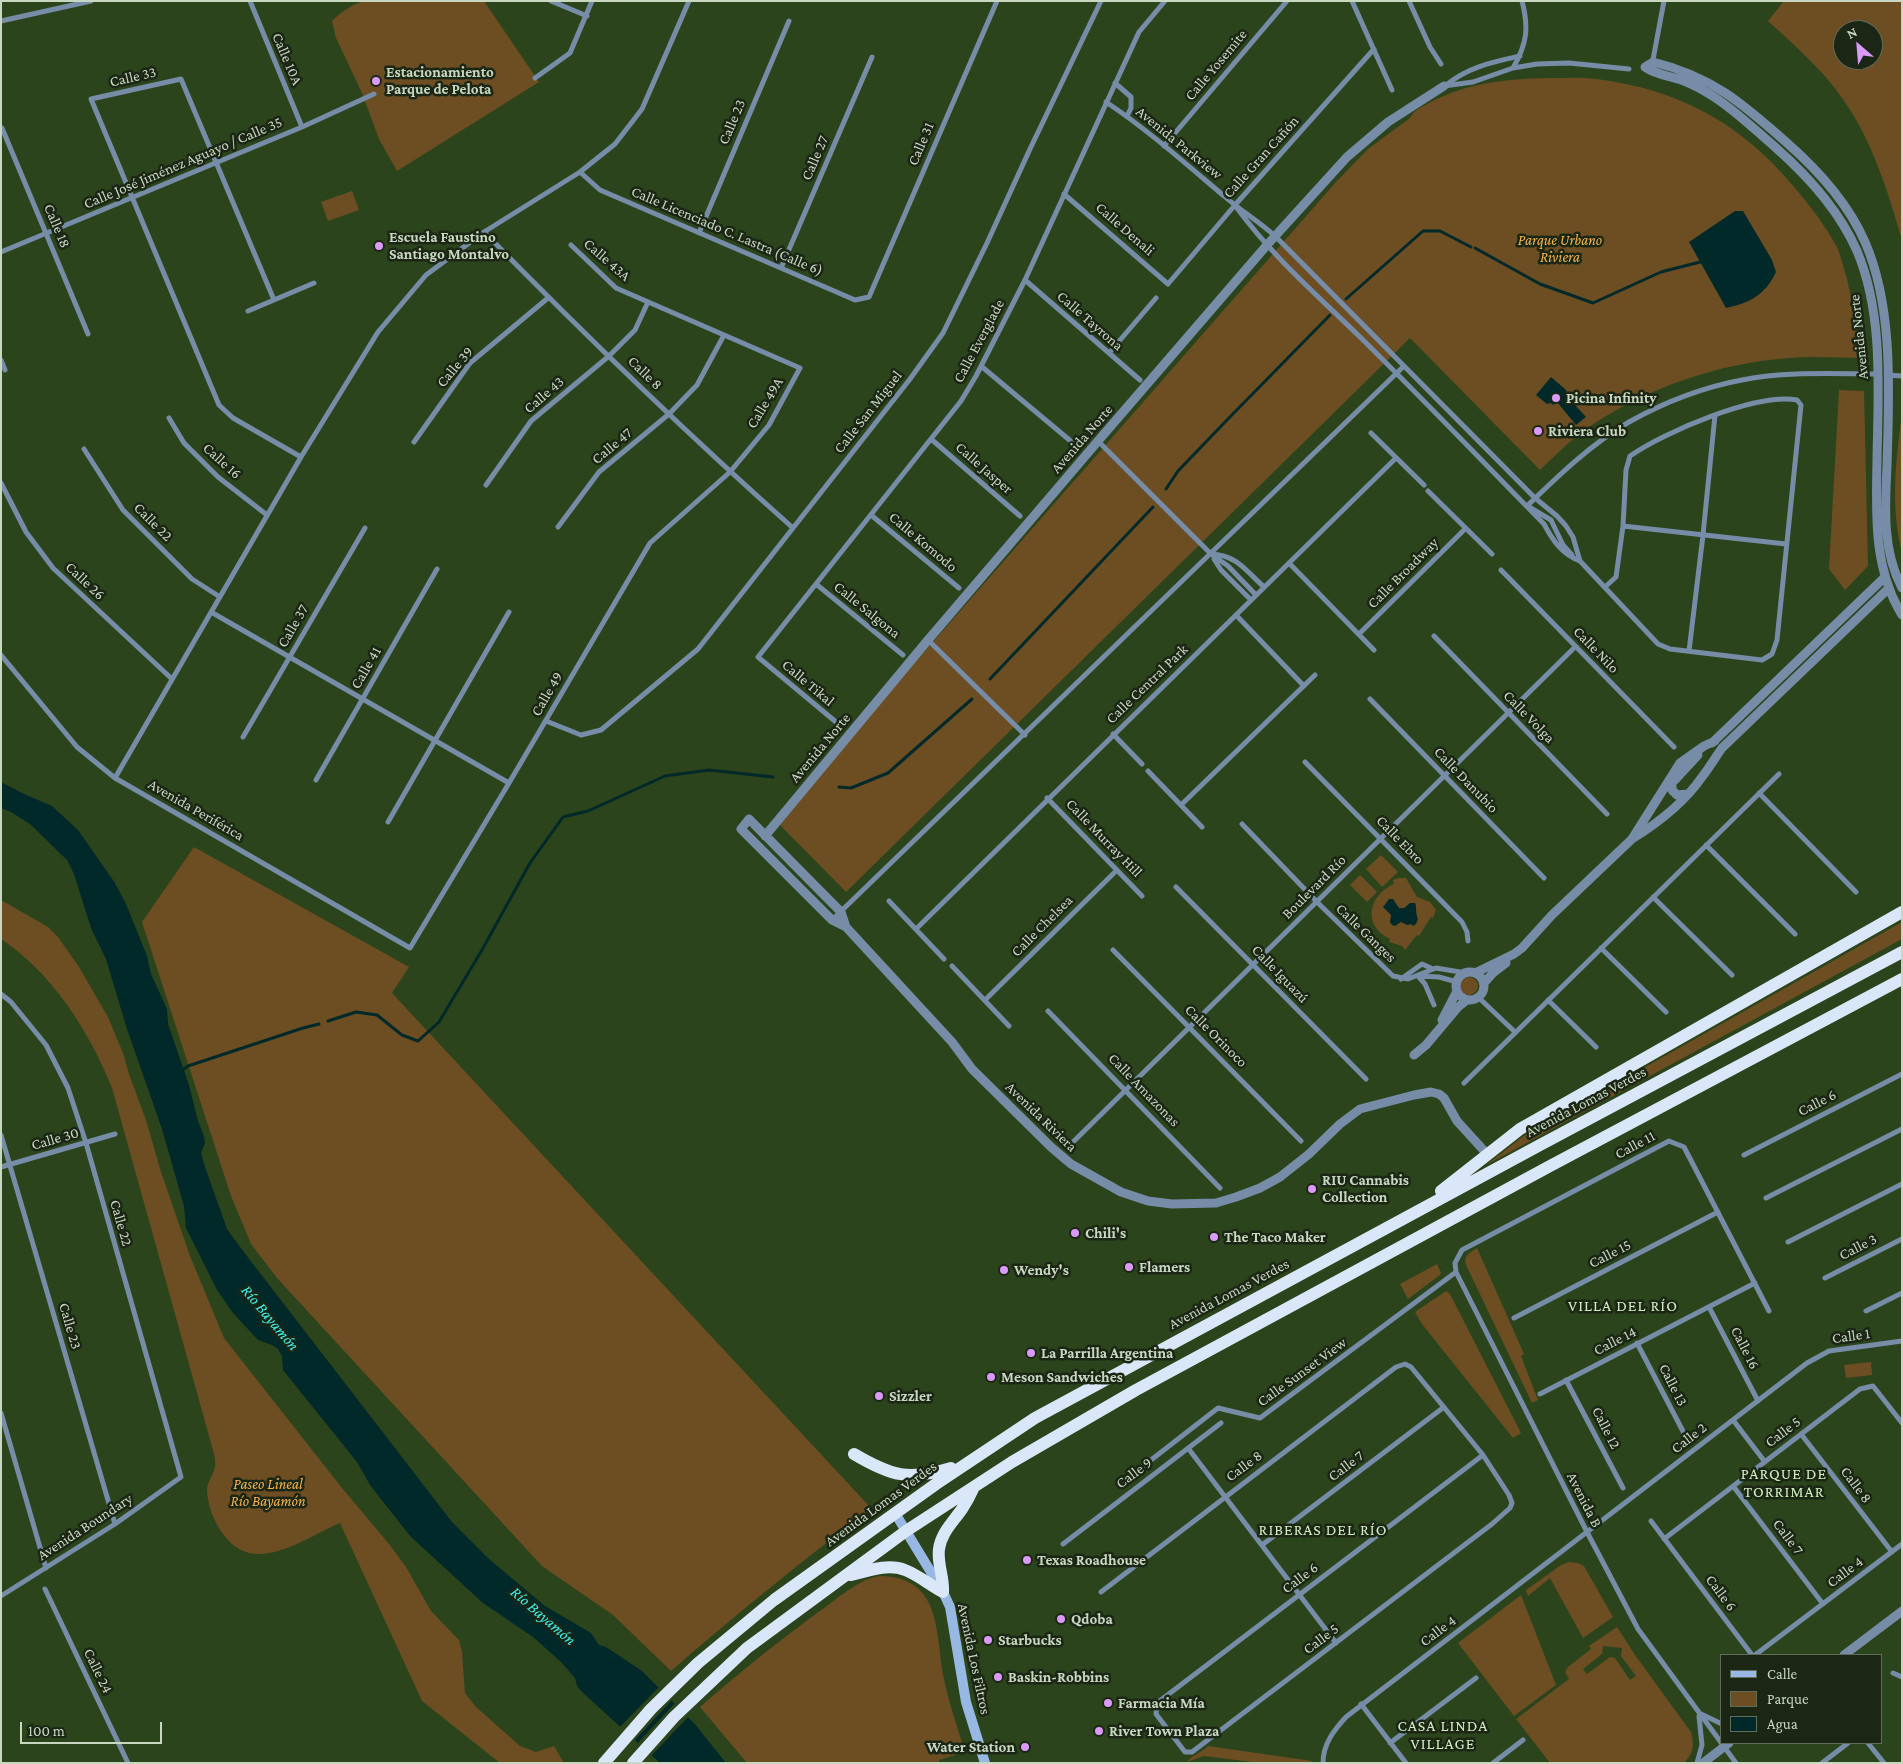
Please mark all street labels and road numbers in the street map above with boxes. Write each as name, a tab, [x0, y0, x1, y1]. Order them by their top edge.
street label: Calle Yosemite	[1181, 26, 1251, 104]
street label: Calle 10A	[268, 30, 306, 88]
street label: Calle 33	[108, 63, 158, 91]
street label: Calle 23	[714, 97, 750, 147]
street label: Avenida Parkview	[1132, 103, 1226, 183]
street label: Calle Gran Cañón	[1219, 112, 1303, 202]
street label: Calle José Jiménez Aguayo / Calle 35	[81, 113, 285, 213]
street label: Calle 31	[904, 120, 938, 168]
street label: Calle 27	[798, 133, 832, 183]
street label: Calle Licenciado C. Lastra (Calle 6)	[628, 182, 826, 280]
street label: Calle Denali	[1092, 198, 1158, 260]
street label: Calle 18	[40, 201, 74, 251]
street label: Calle 43A	[580, 235, 634, 285]
street label: Calle Tayrona	[1053, 287, 1127, 355]
street label: Avenida Norte	[1846, 294, 1872, 380]
street label: Calle Everglade	[949, 296, 1009, 386]
street label: Calle 39	[433, 343, 477, 391]
street label: Calle 8	[624, 352, 666, 394]
street label: Calle San Miguel	[830, 367, 906, 457]
street label: Calle 43	[520, 373, 568, 417]
street label: Calle 49A	[743, 374, 787, 432]
street label: Avenida Norte	[1047, 401, 1117, 477]
street label: Calle 47	[588, 424, 636, 468]
street label: Calle Jasper	[952, 438, 1016, 498]
street label: Calle 16	[199, 439, 245, 483]
street label: Calle 22	[130, 499, 176, 545]
street label: Calle Komodo	[885, 508, 961, 576]
street label: Calle Broadway	[1364, 534, 1442, 612]
street label: Calle 26	[61, 558, 109, 604]
street label: Calle Salgona	[830, 578, 904, 642]
street label: Calle 37	[273, 601, 313, 651]
street label: Calle Nilo	[1569, 623, 1623, 677]
street label: Calle Central Park	[1102, 640, 1192, 728]
street label: Calle 41	[347, 644, 385, 692]
street label: Calle Tikal	[778, 656, 838, 710]
street label: Calle 49	[527, 669, 567, 719]
street label: Calle Volga	[1499, 687, 1559, 747]
street label: Avenida Norte	[786, 710, 854, 786]
street label: Calle Danubio	[1430, 743, 1502, 817]
street label: Avenida Periférica	[145, 775, 247, 845]
street label: Calle Murray Hill	[1062, 795, 1146, 881]
street label: Calle Ebro	[1372, 812, 1428, 868]
street label: Boulevard Río	[1278, 851, 1350, 923]
street label: Calle Chelsea	[1007, 891, 1077, 961]
street label: Calle Ganges	[1332, 900, 1400, 966]
street label: Calle Iguazú	[1248, 941, 1312, 1007]
street label: Calle Orinoco	[1181, 1001, 1251, 1071]
street label: Calle Amazonas	[1104, 1050, 1184, 1130]
street label: Avenida Lomas Verdes	[1523, 1063, 1649, 1141]
street label: Avenida Riviera	[1001, 1078, 1081, 1156]
street label: Calle 6	[1795, 1086, 1839, 1120]
street label: Calle 30	[29, 1124, 81, 1154]
street label: Calle 11	[1612, 1127, 1658, 1163]
street label: Calle 22	[106, 1198, 136, 1248]
street label: Calle 3	[1836, 1230, 1880, 1264]
street label: Calle 15	[1586, 1236, 1634, 1272]
street label: Avenida Lomas Verdes	[1166, 1255, 1292, 1333]
street label: Calle 23	[55, 1301, 85, 1351]
street label: Calle 14	[1591, 1323, 1639, 1359]
street label: Calle 16	[1727, 1324, 1763, 1372]
street label: Calle 1	[1831, 1324, 1871, 1348]
street label: Calle Sunset View	[1254, 1334, 1350, 1410]
street label: Calle 13	[1655, 1361, 1691, 1409]
street label: Calle 12	[1588, 1404, 1624, 1452]
street label: Calle 5	[1762, 1413, 1804, 1451]
street label: Calle 2	[1668, 1419, 1710, 1457]
street label: Calle 8	[1222, 1446, 1266, 1486]
street label: Calle 7	[1325, 1447, 1367, 1485]
street label: Calle 9	[1112, 1454, 1156, 1492]
street label: Avenida Lomas Verdes	[822, 1457, 940, 1551]
street label: Calle 8	[1836, 1463, 1876, 1507]
street label: Avenida B	[1562, 1469, 1606, 1531]
street label: Avenida Boundary	[34, 1490, 136, 1564]
street label: Calle 7	[1769, 1516, 1807, 1558]
street label: Calle 4	[1823, 1553, 1867, 1591]
street label: Calle 6	[1278, 1559, 1322, 1597]
street label: Calle 6	[1702, 1571, 1740, 1615]
street label: Avenida Los Filtros	[953, 1602, 995, 1716]
street label: Calle 4	[1416, 1612, 1460, 1650]
street label: Calle 5	[1300, 1620, 1342, 1658]
street label: Calle 24	[79, 1646, 117, 1696]

